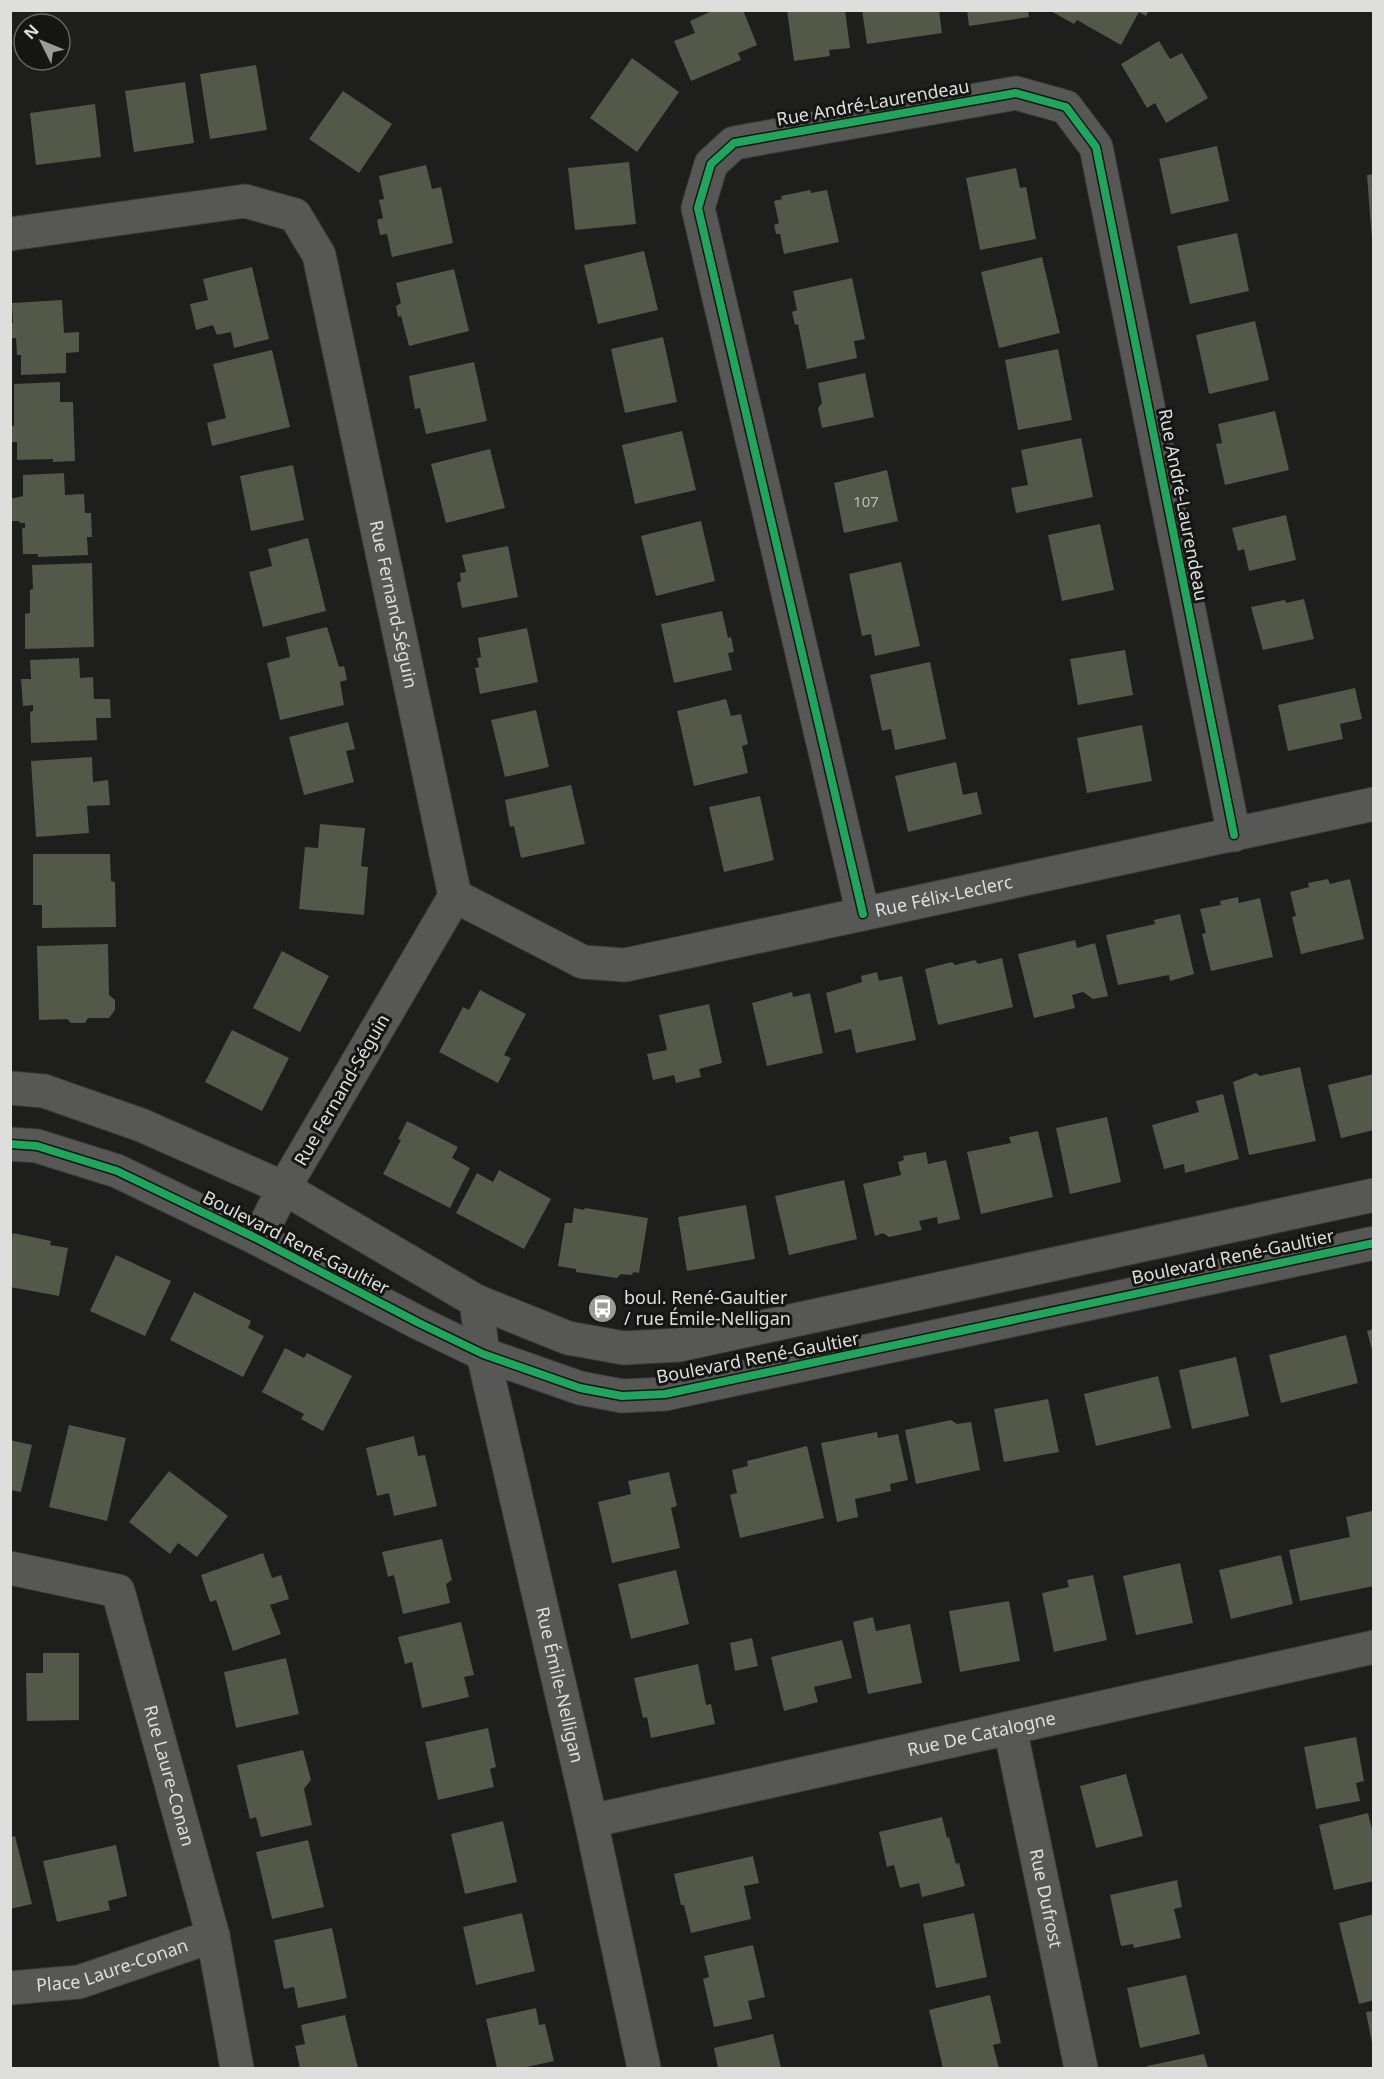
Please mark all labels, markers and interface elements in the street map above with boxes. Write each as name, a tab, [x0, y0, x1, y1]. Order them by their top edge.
north arrow	[12, 12, 72, 72]
text: N	[19, 20, 44, 44]
street label: Rue André-Laurendeau	[775, 73, 971, 131]
street label: Rue André-Laurendeau	[1154, 407, 1214, 603]
house number: 107	[853, 491, 879, 511]
street label: Rue Fernand-Séguin	[365, 518, 424, 690]
street label: Rue Félix-Leclerc	[872, 869, 1015, 922]
street label: Rue Fernand-Séguin	[288, 1009, 394, 1170]
street label: Boulevard René-Gaultier	[199, 1185, 394, 1300]
street label: Boulevard René-Gaultier	[1129, 1223, 1337, 1289]
place label: boul. René-Gaultier / rue Émile-Nelligan	[624, 1285, 791, 1330]
bus stop icon: boul. René-Gaultier / rue Émile-Nelligan	[587, 1292, 619, 1324]
street label: Boulevard René-Gaultier	[654, 1325, 862, 1388]
street label: Rue Émile-Nelligan	[531, 1604, 590, 1765]
street label: Rue Laure-Conan	[139, 1702, 201, 1849]
street label: Rue De Catalogne	[905, 1705, 1058, 1761]
street label: Rue Dufrost	[1025, 1846, 1069, 1950]
street label: Place Laure-Conan	[35, 1933, 191, 1997]

